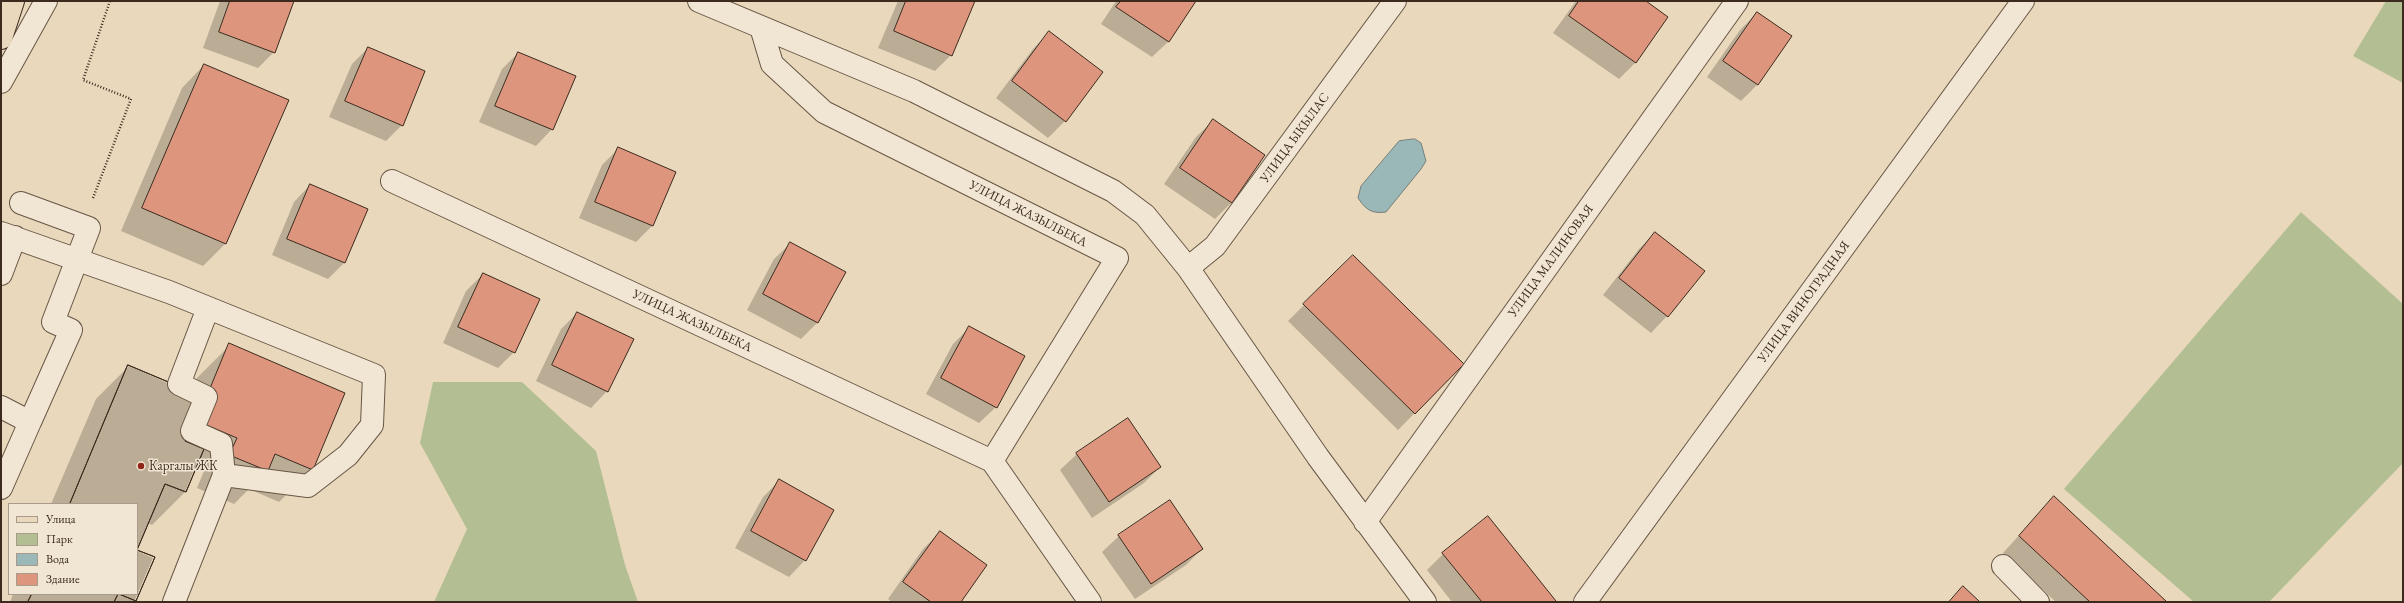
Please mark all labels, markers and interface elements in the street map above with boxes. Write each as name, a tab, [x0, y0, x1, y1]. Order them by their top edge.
street label: УЛИЦА ЫКЫЛАС	[1257, 90, 1333, 186]
street label: УЛИЦА ЖАЗЫЛБЕКА	[966, 177, 1090, 251]
street label: УЛИЦА МАЛИНОВАЯ	[1505, 202, 1597, 320]
street label: УЛИЦА ВИНОГРАДНАЯ	[1755, 238, 1853, 366]
street label: УЛИЦА ЖАЗЫЛБЕКА	[630, 286, 754, 356]
place label: Каргалы ЖК	[149, 458, 217, 474]
marker: Каргалы ЖК	[136, 461, 146, 471]
legend	[8, 503, 138, 595]
text: Улица	[46, 511, 76, 527]
text: Парк	[46, 531, 73, 547]
text: Вода	[46, 551, 69, 567]
text: Здание	[46, 571, 80, 587]

